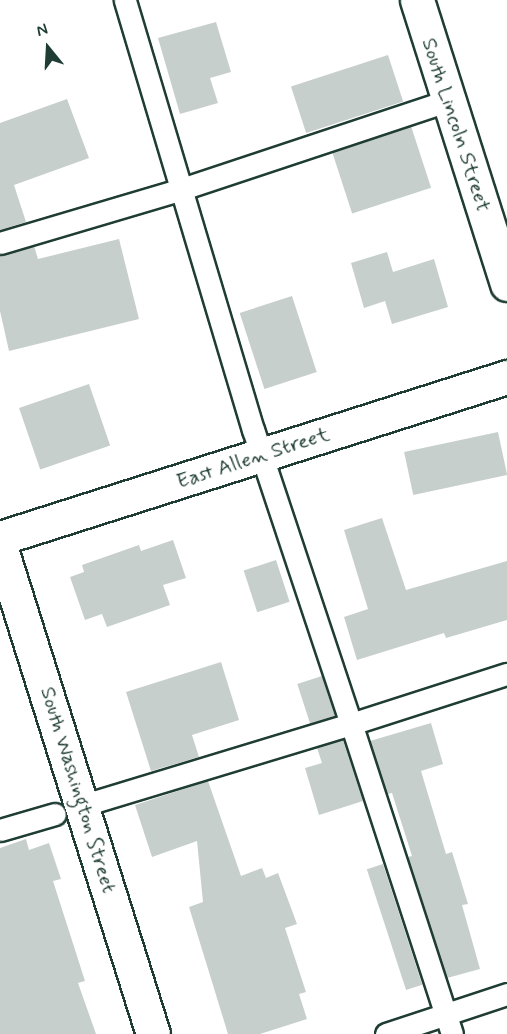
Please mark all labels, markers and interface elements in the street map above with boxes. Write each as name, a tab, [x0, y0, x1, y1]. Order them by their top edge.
north arrow	[18, 18, 78, 78]
text: N	[34, 19, 51, 42]
street label: South Lincoln Street	[416, 35, 496, 215]
street label: East Allen Street	[173, 421, 333, 495]
street label: South Washington Street	[34, 682, 122, 898]

